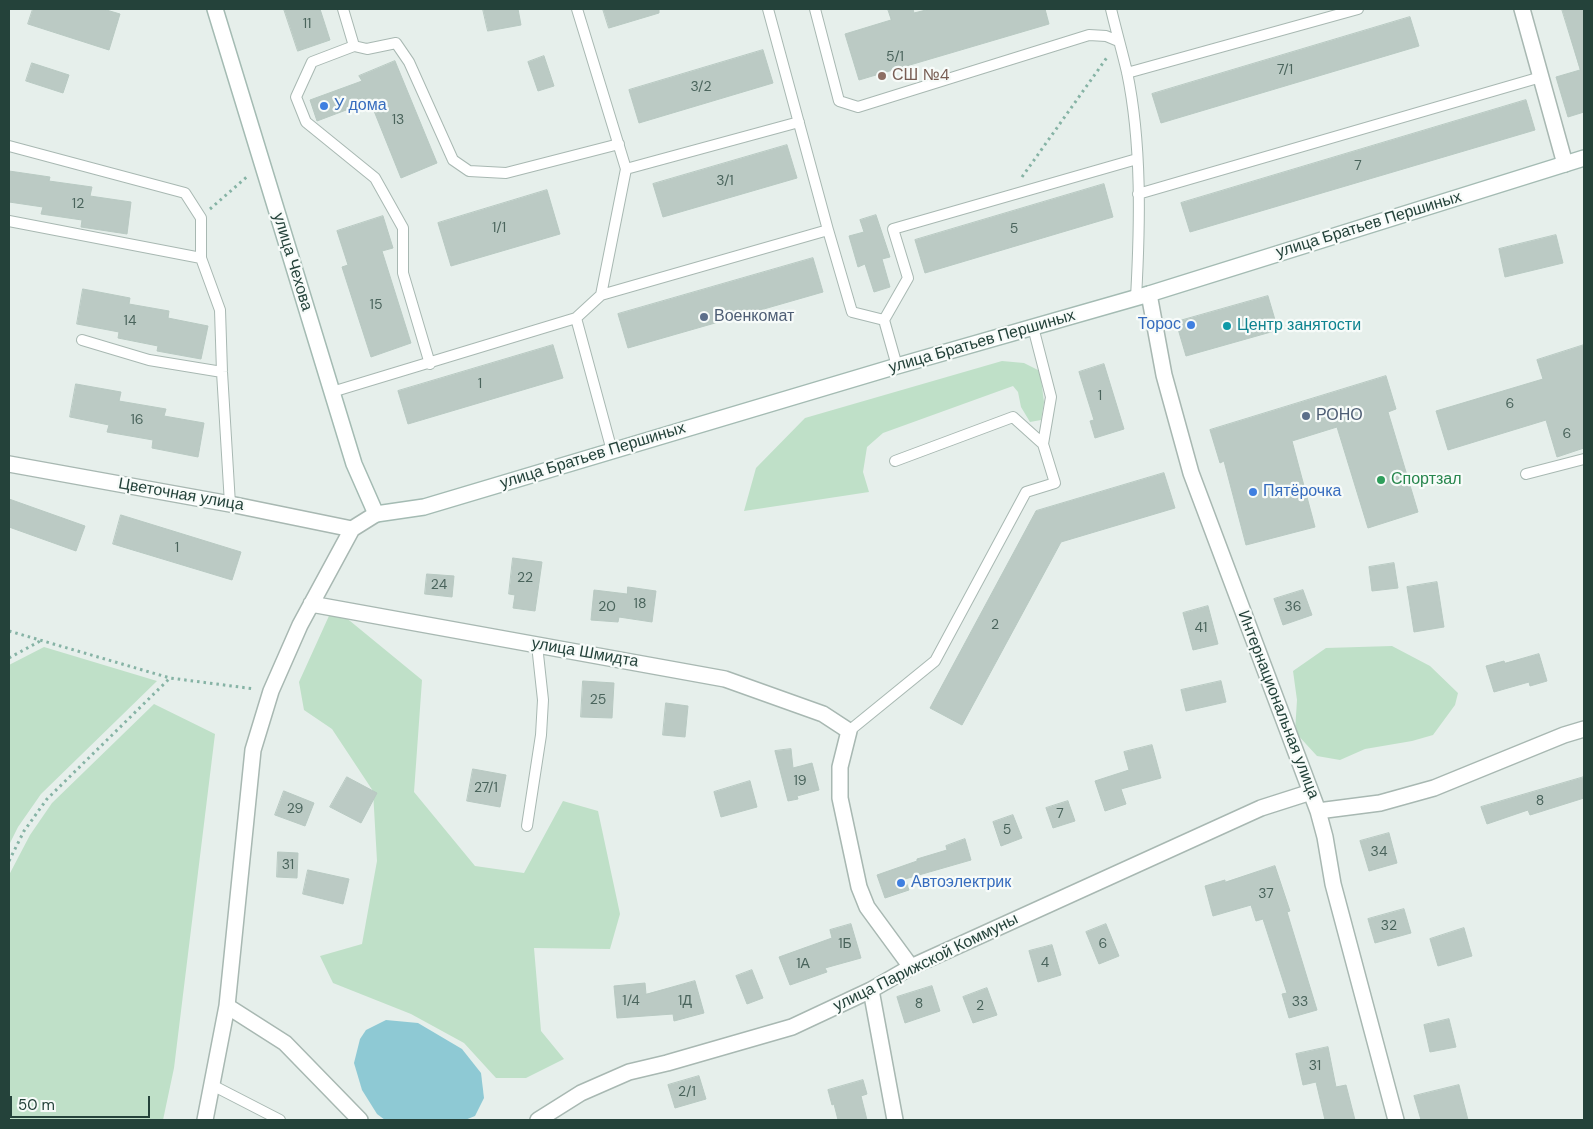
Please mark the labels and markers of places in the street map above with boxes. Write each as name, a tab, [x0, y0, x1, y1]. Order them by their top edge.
place label: СШ №4	[892, 66, 949, 86]
marker: СШ №4	[876, 70, 888, 82]
place label: У дома	[334, 96, 387, 116]
marker: У дома	[318, 100, 330, 112]
place label: Военкомат	[714, 307, 794, 327]
marker: Военкомат	[698, 311, 710, 323]
place label: Торос	[1138, 315, 1181, 335]
place label: Центр занятости	[1237, 316, 1361, 336]
marker: Торос	[1185, 319, 1197, 331]
marker: Центр занятости	[1221, 320, 1233, 332]
place label: РОНО	[1316, 406, 1363, 426]
marker: РОНО	[1300, 410, 1312, 422]
place label: Спортзал	[1391, 470, 1462, 490]
marker: Спортзал	[1375, 474, 1387, 486]
place label: Пятёрочка	[1263, 482, 1341, 502]
marker: Пятёрочка	[1247, 486, 1259, 498]
place label: Автоэлектрик	[911, 873, 1011, 893]
marker: Автоэлектрик	[895, 877, 907, 889]

